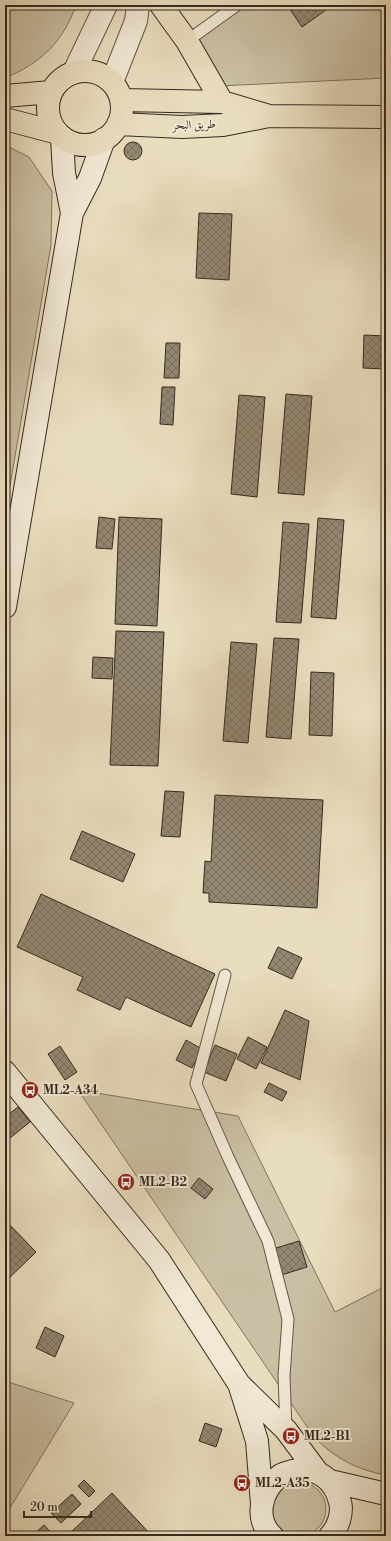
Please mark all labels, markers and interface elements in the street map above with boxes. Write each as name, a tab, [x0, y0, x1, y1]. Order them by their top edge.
street label: طريق البحر	[170, 117, 216, 133]
bus stop icon: ML2-A34	[20, 1080, 40, 1100]
place label: ML2-A34	[43, 1083, 98, 1098]
bus stop icon: ML2-B2	[116, 1172, 136, 1192]
place label: ML2-B2	[139, 1175, 187, 1190]
bus stop icon: ML2-B1	[281, 1426, 301, 1446]
place label: ML2-B1	[304, 1429, 351, 1444]
bus stop icon: ML2-A35	[232, 1473, 252, 1493]
place label: ML2-A35	[255, 1476, 310, 1491]
scale bar	[24, 1493, 91, 1519]
text: 20 m	[30, 1500, 58, 1515]

